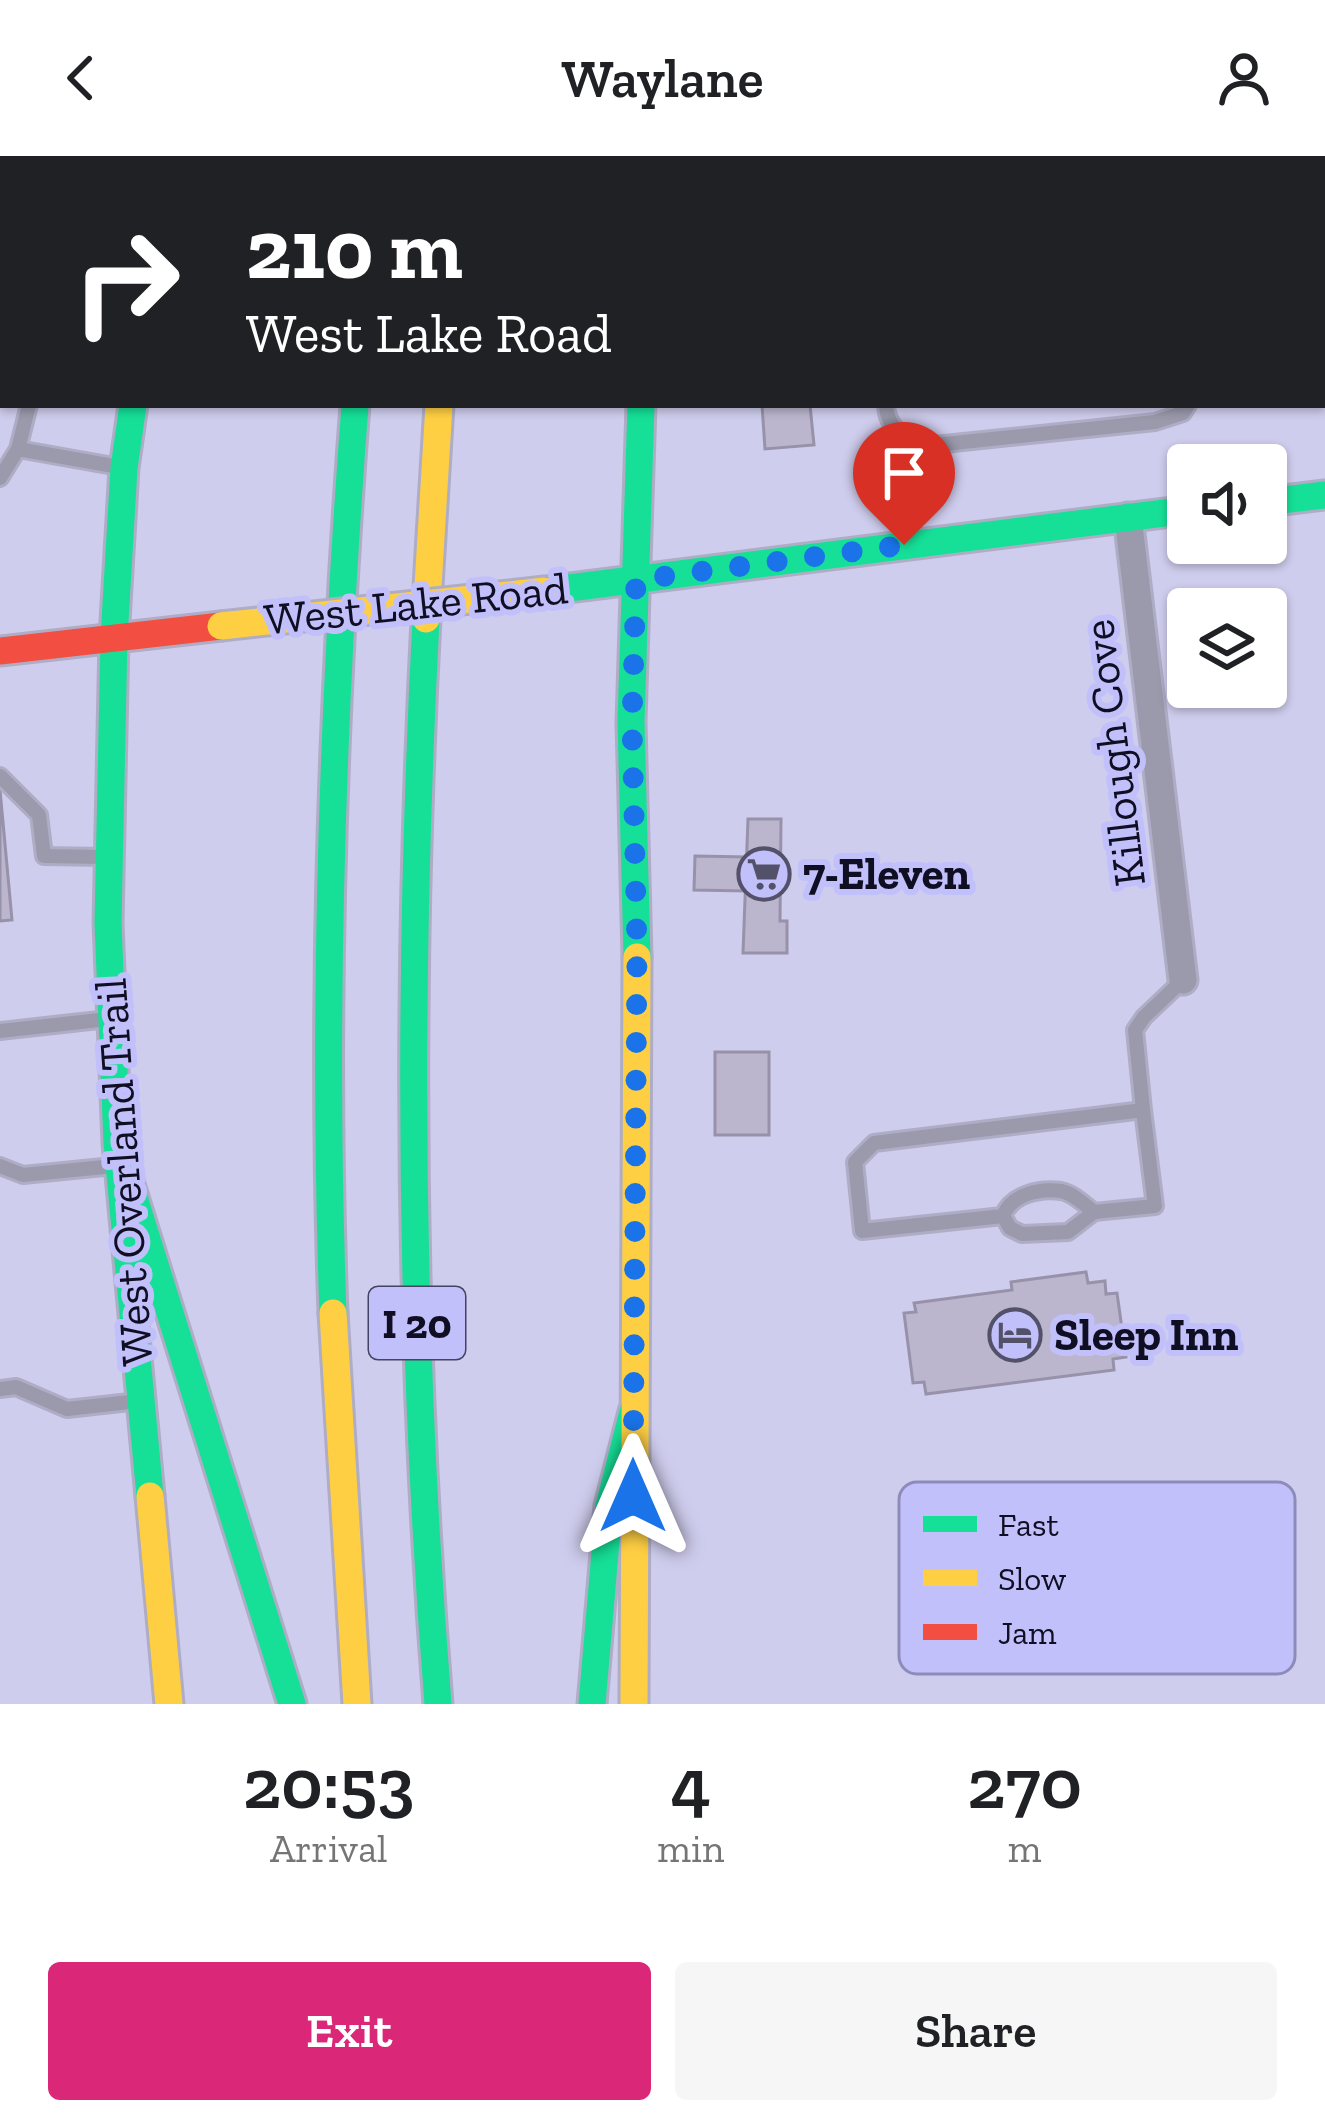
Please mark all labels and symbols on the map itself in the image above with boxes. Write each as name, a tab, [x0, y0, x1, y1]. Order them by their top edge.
pin	[853, 422, 955, 545]
street label: West Lake Road	[262, 561, 571, 647]
street label: Killough Cove	[1071, 617, 1157, 889]
supermarket icon: 7-Eleven	[736, 846, 792, 902]
place label: 7-Eleven	[803, 847, 970, 901]
street label: West Overland Trail	[84, 976, 164, 1368]
road number: I 20	[369, 1287, 465, 1359]
hotel icon: Sleep Inn	[987, 1307, 1043, 1363]
place label: Sleep Inn	[1054, 1308, 1239, 1362]
position arrow	[570, 1433, 696, 1559]
legend	[899, 1482, 1295, 1674]
text: Fast	[998, 1505, 1059, 1544]
text: Slow	[998, 1559, 1066, 1598]
text: Jam	[998, 1613, 1057, 1652]

